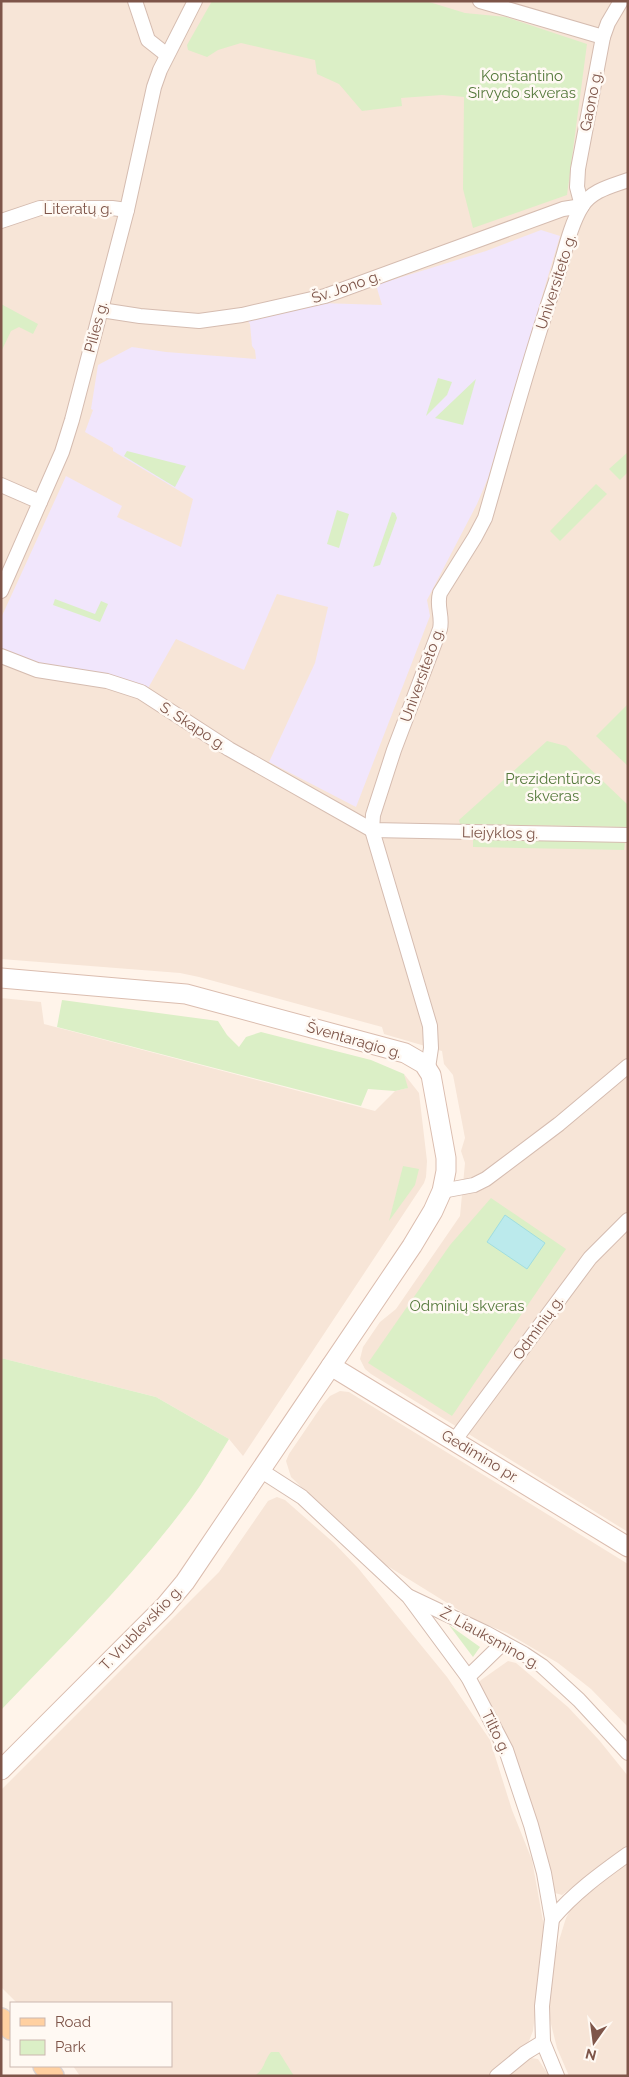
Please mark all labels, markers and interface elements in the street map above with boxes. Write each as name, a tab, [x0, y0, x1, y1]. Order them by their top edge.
park label: Konstantino Sirvydo skveras	[468, 67, 576, 102]
street label: Gaono g.	[576, 69, 606, 133]
street label: Literatų g.	[44, 200, 112, 218]
street label: Universiteto g.	[532, 232, 580, 332]
street label: Šv. Jono g.	[309, 266, 383, 307]
street label: Pilies g.	[81, 300, 111, 354]
street label: Universiteto g.	[397, 625, 447, 725]
street label: S. Skapo g.	[157, 698, 229, 754]
park label: Prezidentūros skveras	[505, 770, 601, 805]
street label: Liejyklos g.	[462, 823, 538, 843]
street label: Šventaragio g.	[304, 1017, 404, 1062]
street label: Odminių g.	[509, 1293, 567, 1363]
park label: Odminių skveras	[410, 1297, 524, 1315]
street label: Gedimino pr.	[438, 1426, 522, 1486]
street label: T. Vrublevskio g.	[96, 1582, 186, 1674]
street label: Ž. Liauksmino g.	[437, 1603, 543, 1673]
street label: Tilto g.	[478, 1707, 514, 1757]
legend	[10, 2002, 172, 2067]
text: Road	[55, 2013, 91, 2031]
north arrow	[569, 2017, 619, 2067]
text: Park	[55, 2038, 86, 2056]
text: N	[584, 2046, 598, 2064]

